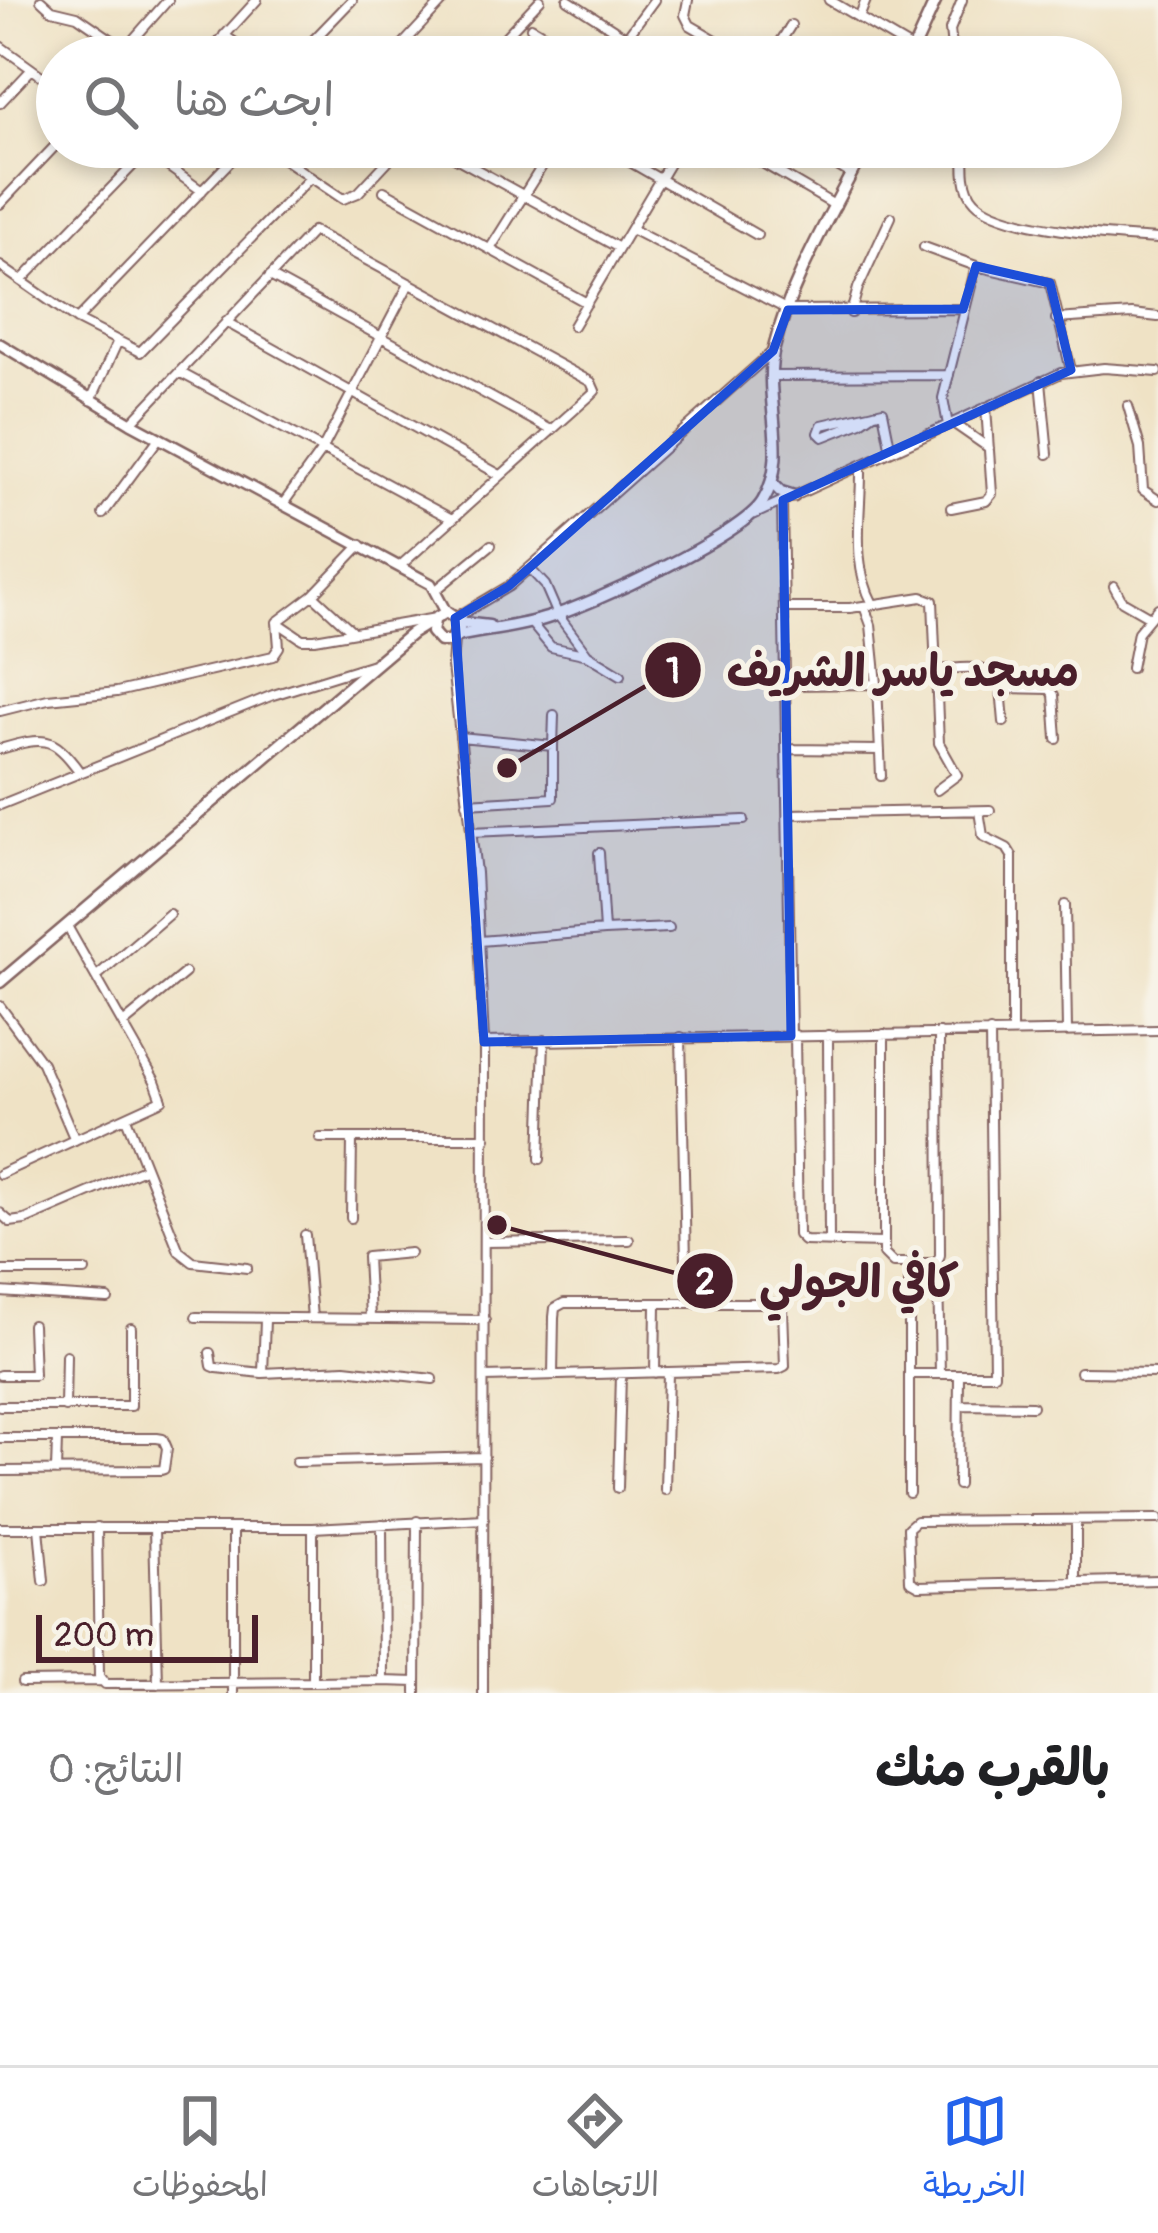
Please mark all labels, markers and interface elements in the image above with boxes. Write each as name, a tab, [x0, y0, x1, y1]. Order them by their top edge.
search box	[36, 36, 1122, 168]
icon: search	[78, 69, 144, 135]
text: ابحث هنا	[174, 73, 334, 129]
callout: مسجد ياسر الشريف	[643, 629, 1103, 710]
text: مسجد ياسر الشريف	[727, 644, 1079, 700]
text: 1	[666, 649, 680, 694]
callout: كافي الجولي	[675, 1241, 983, 1322]
text: كافي الجولي	[759, 1250, 959, 1322]
text: 2	[695, 1260, 715, 1305]
scale bar	[36, 1609, 258, 1662]
text: 200 m	[54, 1615, 154, 1656]
text: بالقرب منك	[875, 1737, 1110, 1801]
text: النتائج: 0	[48, 1745, 184, 1794]
tab: المحفوظات	[132, 2088, 268, 2214]
tab: الاتجاهات	[532, 2088, 659, 2214]
tab: الخريطة	[923, 2088, 1026, 2214]

